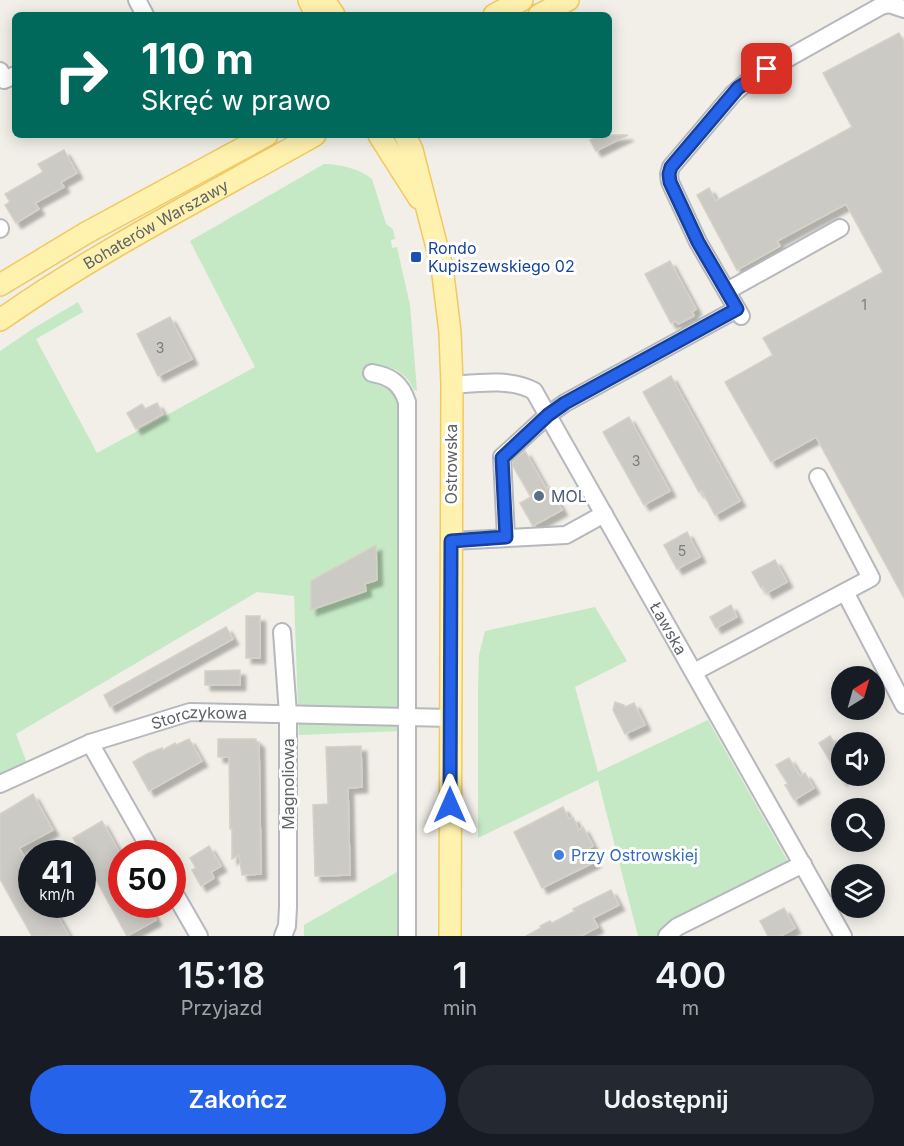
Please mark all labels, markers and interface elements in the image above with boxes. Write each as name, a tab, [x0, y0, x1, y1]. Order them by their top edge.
text: 110 m	[141, 33, 254, 84]
icon: right	[42, 36, 120, 114]
pin	[741, 43, 792, 94]
icon: arrive	[750, 52, 783, 85]
text: Skręć w prawo	[141, 84, 331, 117]
street label: Bohaterów Warszawy	[80, 175, 232, 274]
place label: Rondo Kupiszewskiego 02	[428, 238, 575, 276]
marker: Rondo Kupiszewskiego 02	[409, 250, 423, 264]
house number: 1	[861, 296, 867, 313]
house number: 3	[156, 339, 164, 356]
street label: Ostrowska	[441, 424, 461, 504]
house number: 3	[632, 452, 640, 469]
place label: MOL	[551, 486, 587, 506]
marker: MOL	[532, 489, 546, 503]
house number: 5	[678, 542, 686, 559]
street label: Ławska	[645, 598, 691, 658]
north arrow	[831, 666, 885, 720]
map controls	[831, 666, 885, 918]
street label: Storczykowa	[149, 702, 247, 733]
button: sound	[831, 732, 885, 786]
street label: Magnoliowa	[278, 738, 298, 830]
position arrow	[418, 773, 482, 837]
button: search	[831, 798, 885, 852]
speed limit sign: 50	[108, 840, 186, 918]
place label: Przy Ostrowskiej	[571, 845, 698, 865]
marker: Przy Ostrowskiej	[552, 848, 566, 862]
text: 41	[41, 854, 73, 890]
button: layers	[831, 864, 885, 918]
text: km/h	[39, 885, 75, 904]
text: 15:18	[178, 953, 265, 997]
text: 1	[452, 953, 468, 997]
text: 400	[655, 953, 726, 997]
text: Przyjazd	[181, 996, 262, 1020]
text: min	[443, 996, 477, 1020]
text: m	[682, 996, 699, 1020]
button: Zakończ	[30, 1065, 446, 1134]
button: Udostępnij	[458, 1065, 874, 1134]

